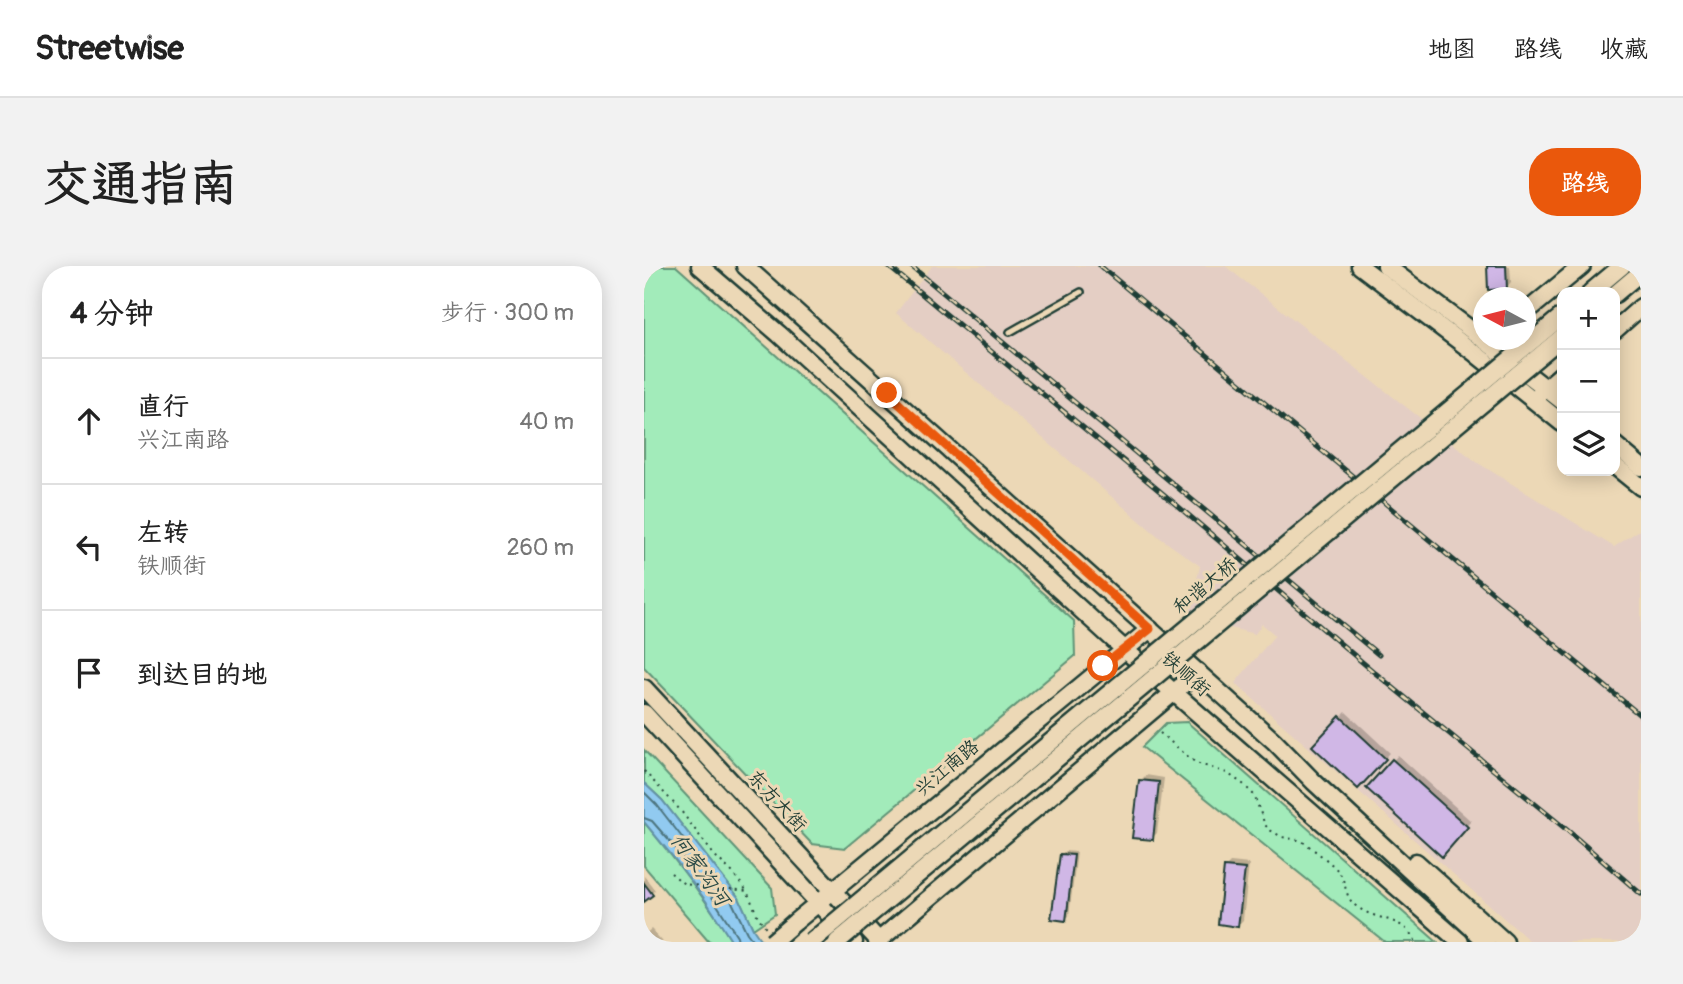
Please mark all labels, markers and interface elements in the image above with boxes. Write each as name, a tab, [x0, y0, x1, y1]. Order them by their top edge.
text: Streetwise	[35, 28, 184, 69]
text: 地图	[1428, 35, 1476, 64]
text: 路线	[1514, 35, 1562, 64]
text: 收藏	[1600, 35, 1648, 64]
button: 路线	[1529, 148, 1641, 216]
text: 交通指南	[42, 154, 238, 215]
north arrow	[1473, 287, 1536, 350]
map controls	[1557, 287, 1620, 476]
button: +	[1557, 287, 1620, 350]
text: 4 分钟	[70, 295, 154, 332]
text: 步行 · 300 m	[441, 298, 574, 327]
button: −	[1557, 350, 1620, 413]
route end	[871, 377, 902, 408]
text: 直行	[137, 391, 189, 423]
icon: ahead	[70, 402, 108, 440]
text: 40 m	[520, 407, 574, 436]
button: layers	[1557, 413, 1620, 476]
text: 兴江南路	[137, 425, 229, 454]
text: 左转	[137, 517, 189, 549]
icon: left	[70, 528, 108, 566]
text: 260 m	[507, 533, 574, 562]
text: 铁顺街	[137, 551, 206, 580]
street label: 和谐大桥	[1168, 552, 1242, 620]
street label: 铁顺街	[1157, 646, 1215, 702]
route start	[1087, 650, 1118, 681]
icon: arrive	[70, 654, 108, 692]
text: 到达目的地	[137, 659, 267, 691]
street label: 兴江南路	[910, 734, 984, 802]
street label: 东方大街	[742, 765, 812, 837]
water label: 何家沟河	[664, 828, 737, 914]

